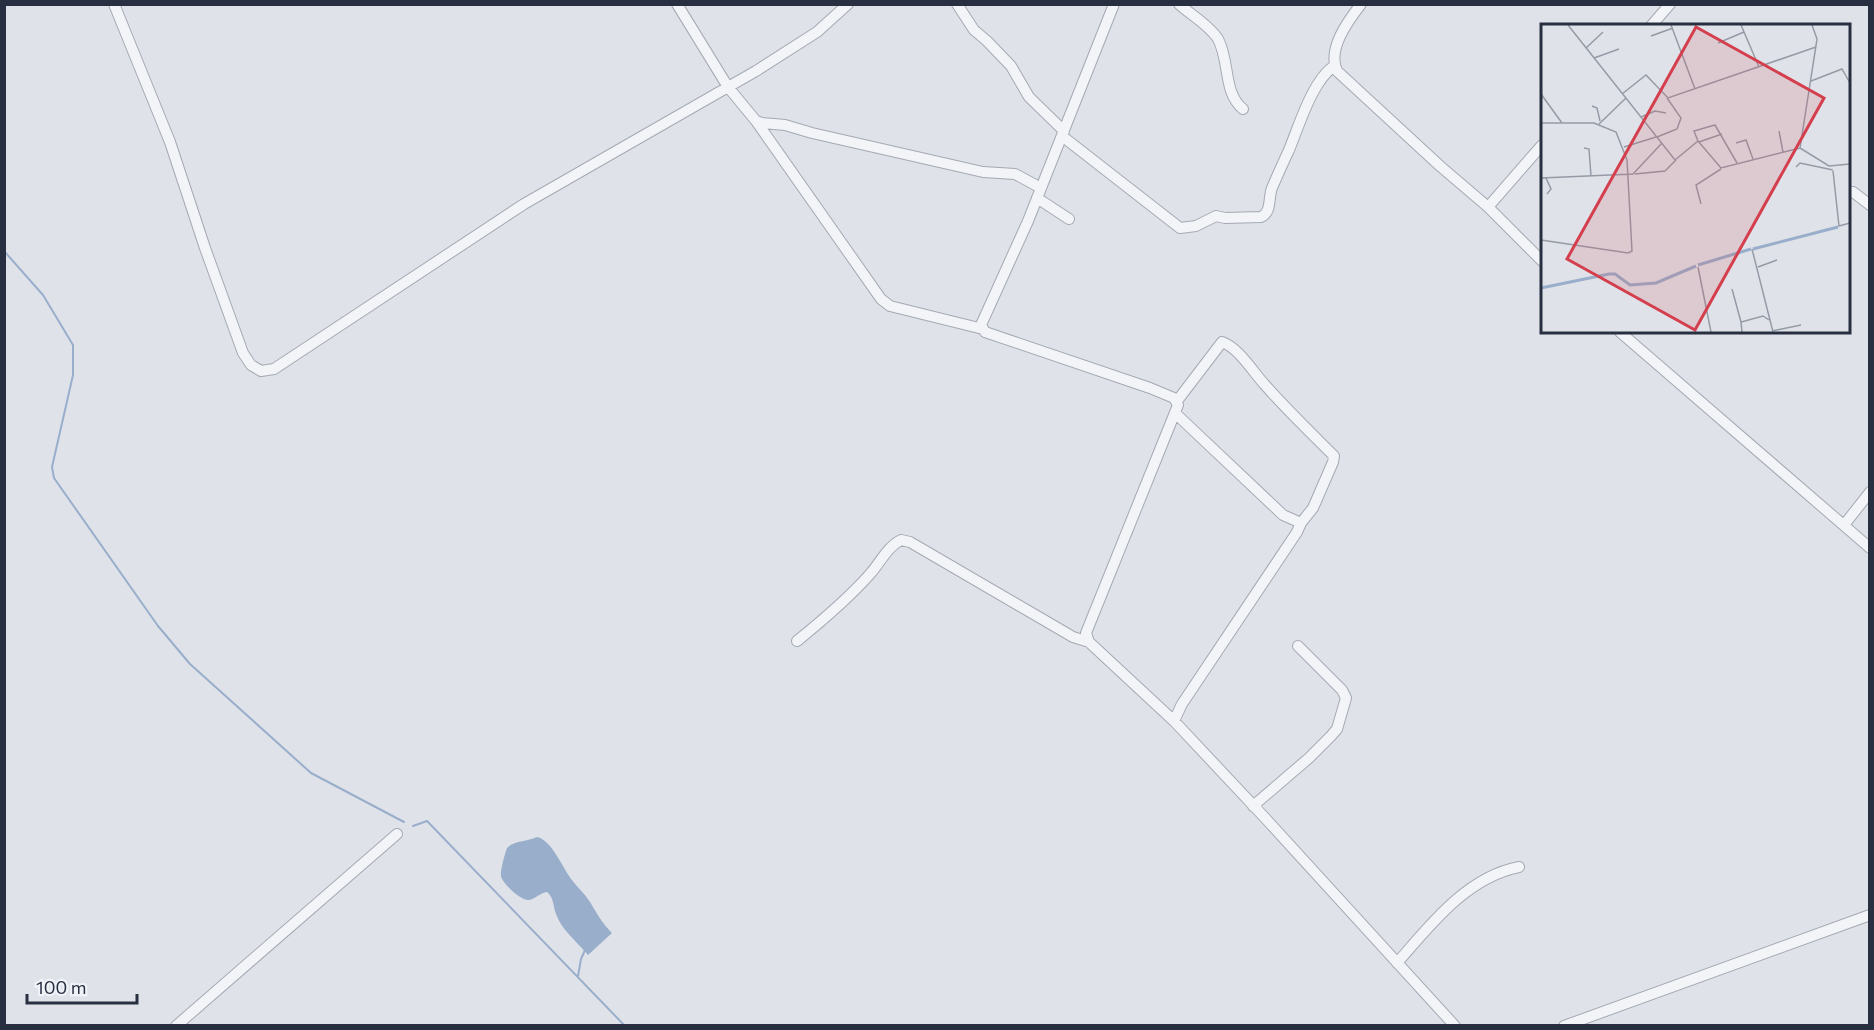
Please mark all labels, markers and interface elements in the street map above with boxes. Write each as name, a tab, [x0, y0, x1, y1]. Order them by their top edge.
inset map	[1541, 24, 1850, 333]
scale bar	[27, 967, 136, 1005]
text: 100 m	[36, 976, 86, 998]

